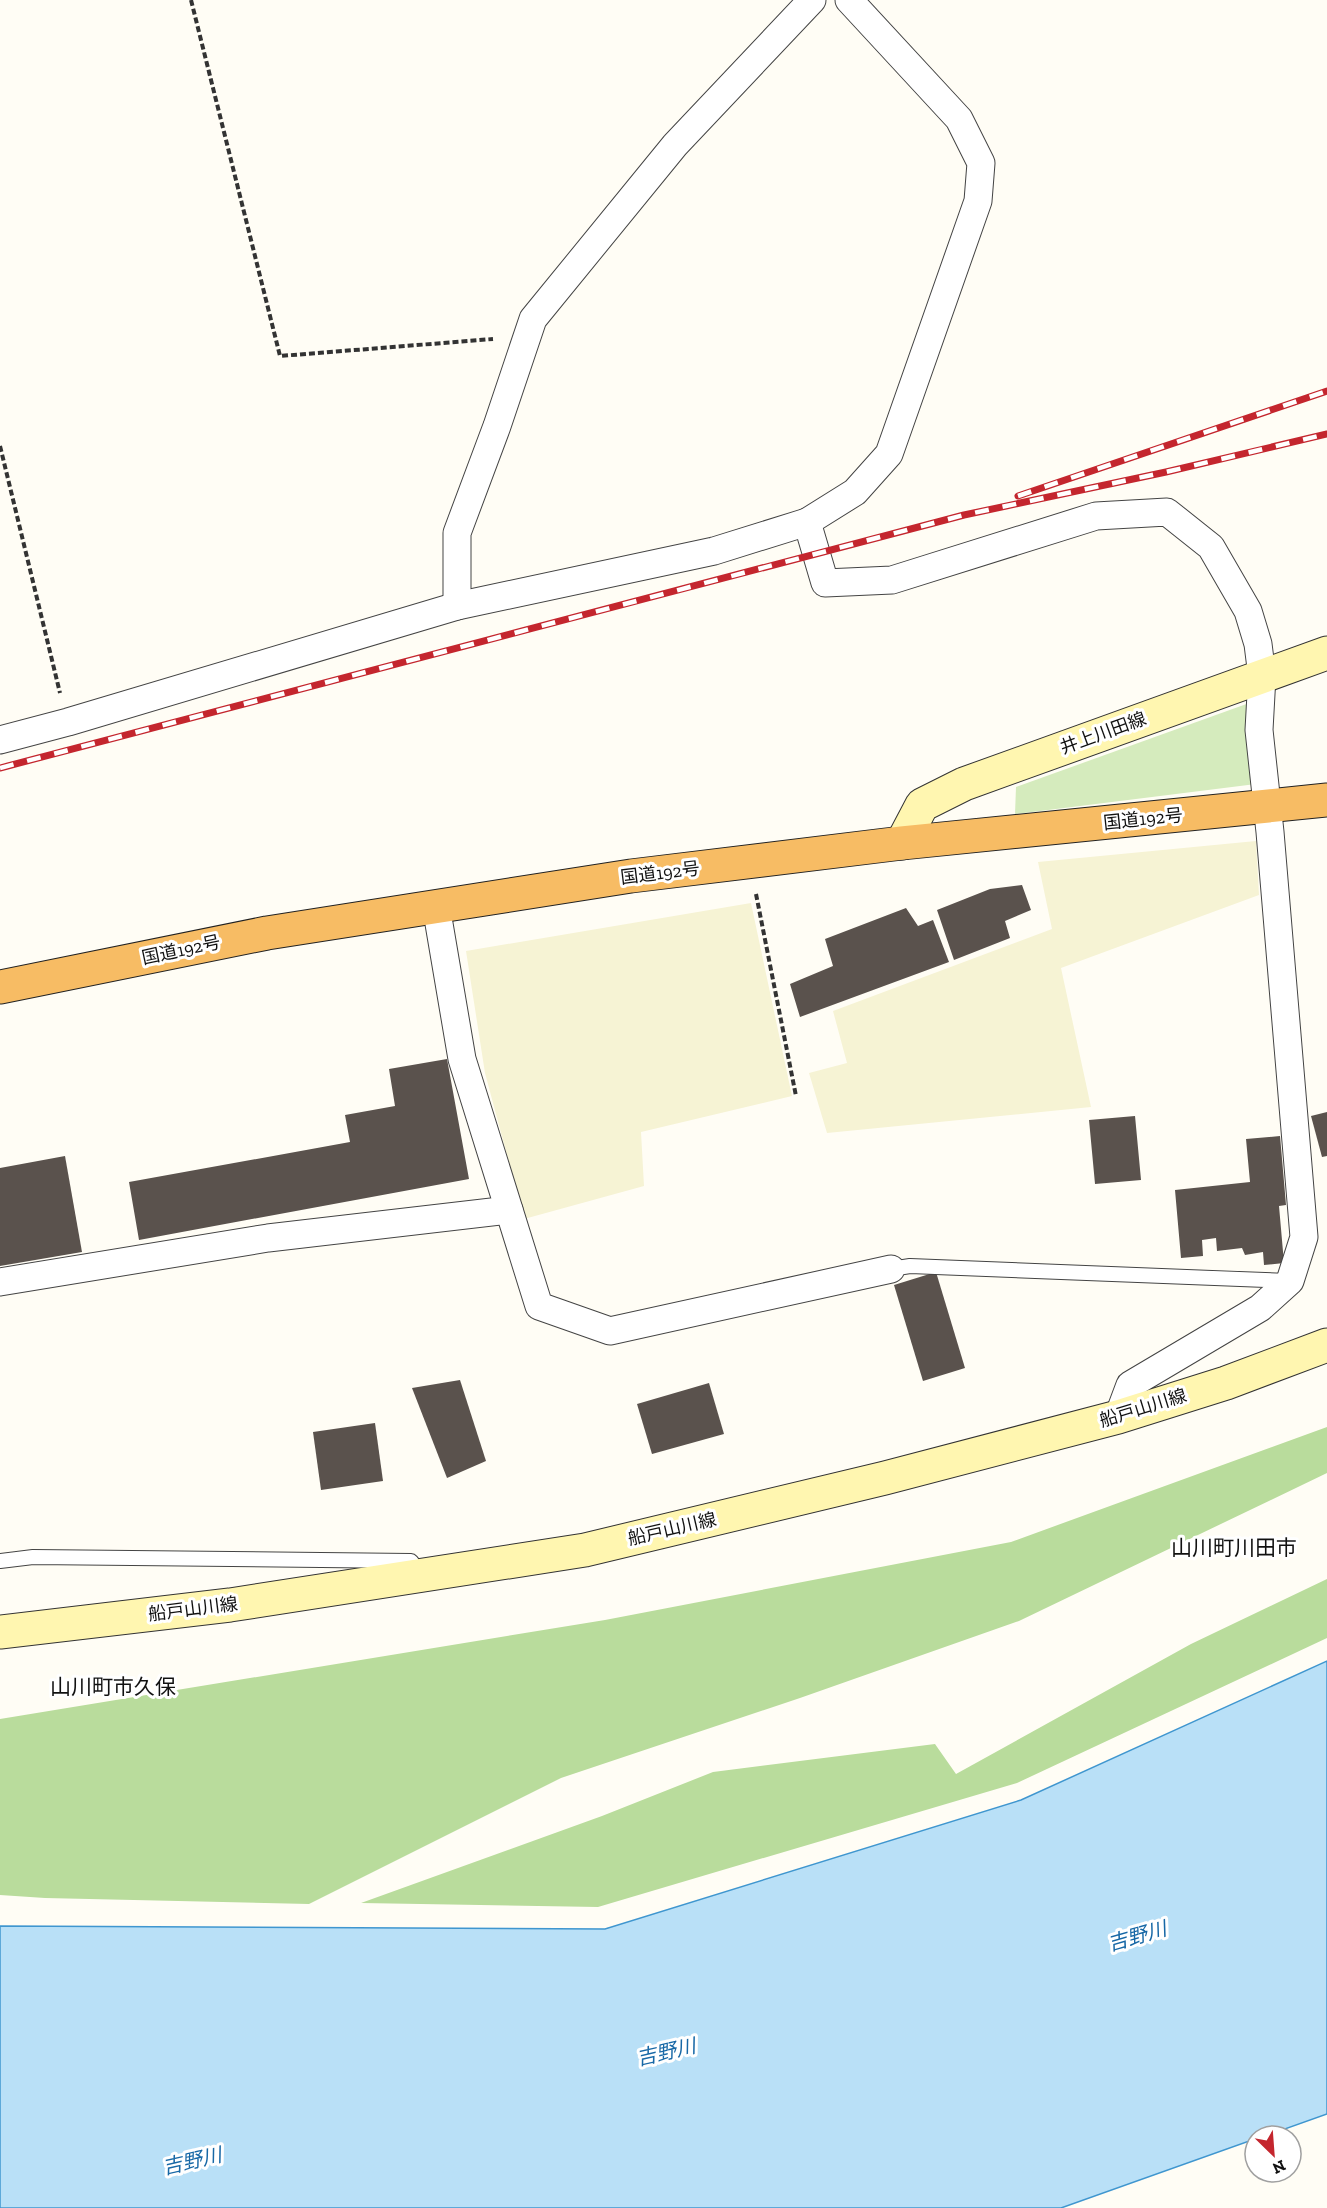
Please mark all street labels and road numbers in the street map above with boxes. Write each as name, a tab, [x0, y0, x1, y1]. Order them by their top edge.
street label: 井上川田線	[1057, 707, 1149, 759]
street label: 国道192号	[1102, 804, 1184, 834]
street label: 国道192号	[619, 857, 701, 889]
street label: 国道192号	[140, 931, 222, 969]
street label: 船戸山川線	[1097, 1384, 1189, 1432]
street label: 船戸山川線	[626, 1508, 718, 1550]
street label: 船戸山川線	[147, 1593, 239, 1625]

